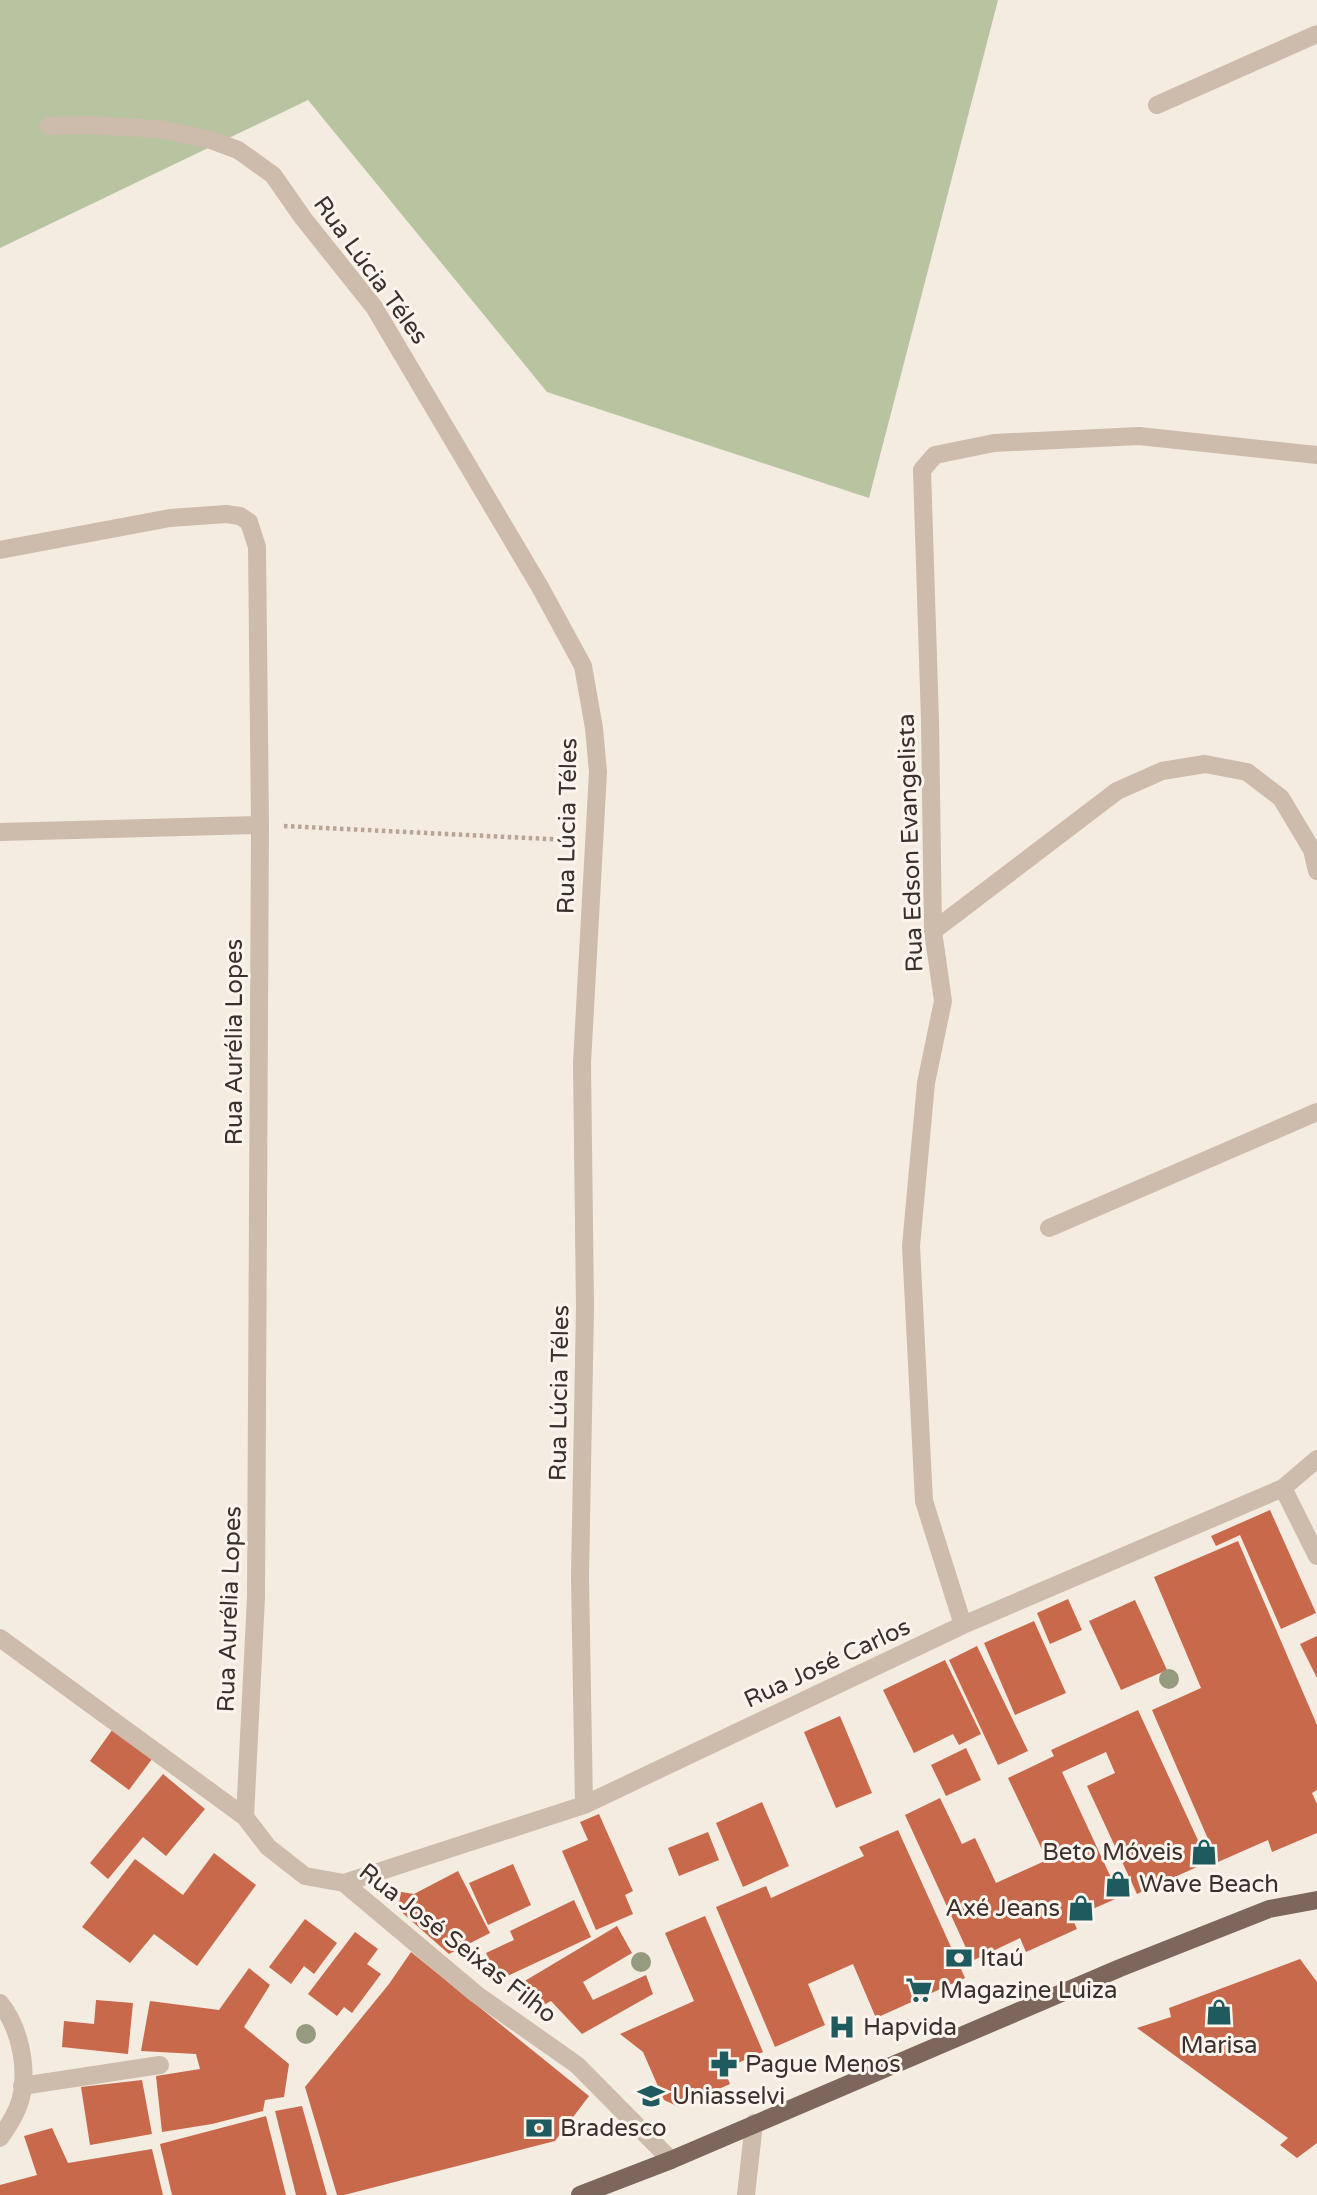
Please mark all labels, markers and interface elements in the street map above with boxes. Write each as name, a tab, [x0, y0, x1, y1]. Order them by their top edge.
street label: Rua Lúcia Téles	[307, 191, 434, 350]
street label: Rua Edson Evangelista	[891, 713, 930, 973]
street label: Rua Lúcia Téles	[551, 738, 584, 914]
street label: Rua Aurélia Lopes	[220, 939, 249, 1145]
street label: Rua Lúcia Téles	[543, 1305, 576, 1481]
street label: Rua Aurélia Lopes	[211, 1505, 248, 1713]
street label: Rua José Carlos	[740, 1612, 915, 1715]
shop icon: Beto Móveis	[1189, 1837, 1219, 1867]
place label: Beto Móveis	[1042, 1838, 1183, 1867]
street label: Rua José Seixas Filho	[353, 1857, 562, 2030]
shop icon: Wave Beach	[1103, 1869, 1133, 1899]
place label: Wave Beach	[1139, 1870, 1279, 1899]
shop icon: Axé Jeans	[1066, 1893, 1096, 1923]
place label: Axé Jeans	[945, 1894, 1060, 1923]
bank icon: Itaú	[944, 1943, 974, 1973]
place label: Itaú	[980, 1944, 1024, 1973]
supermarket icon: Magazine Luiza	[904, 1975, 934, 2005]
place label: Magazine Luiza	[940, 1976, 1118, 2005]
shop icon: Marisa	[1204, 1997, 1234, 2027]
hospital icon: Hapvida	[827, 2012, 857, 2042]
place label: Hapvida	[863, 2013, 957, 2042]
place label: Marisa	[1181, 2031, 1257, 2060]
pharmacy icon: Pague Menos	[709, 2049, 739, 2079]
place label: Pague Menos	[745, 2050, 901, 2079]
school or university icon: Uniasselvi	[636, 2081, 666, 2111]
place label: Uniasselvi	[672, 2082, 785, 2111]
bank icon: Bradesco	[524, 2113, 554, 2143]
place label: Bradesco	[560, 2114, 667, 2143]

